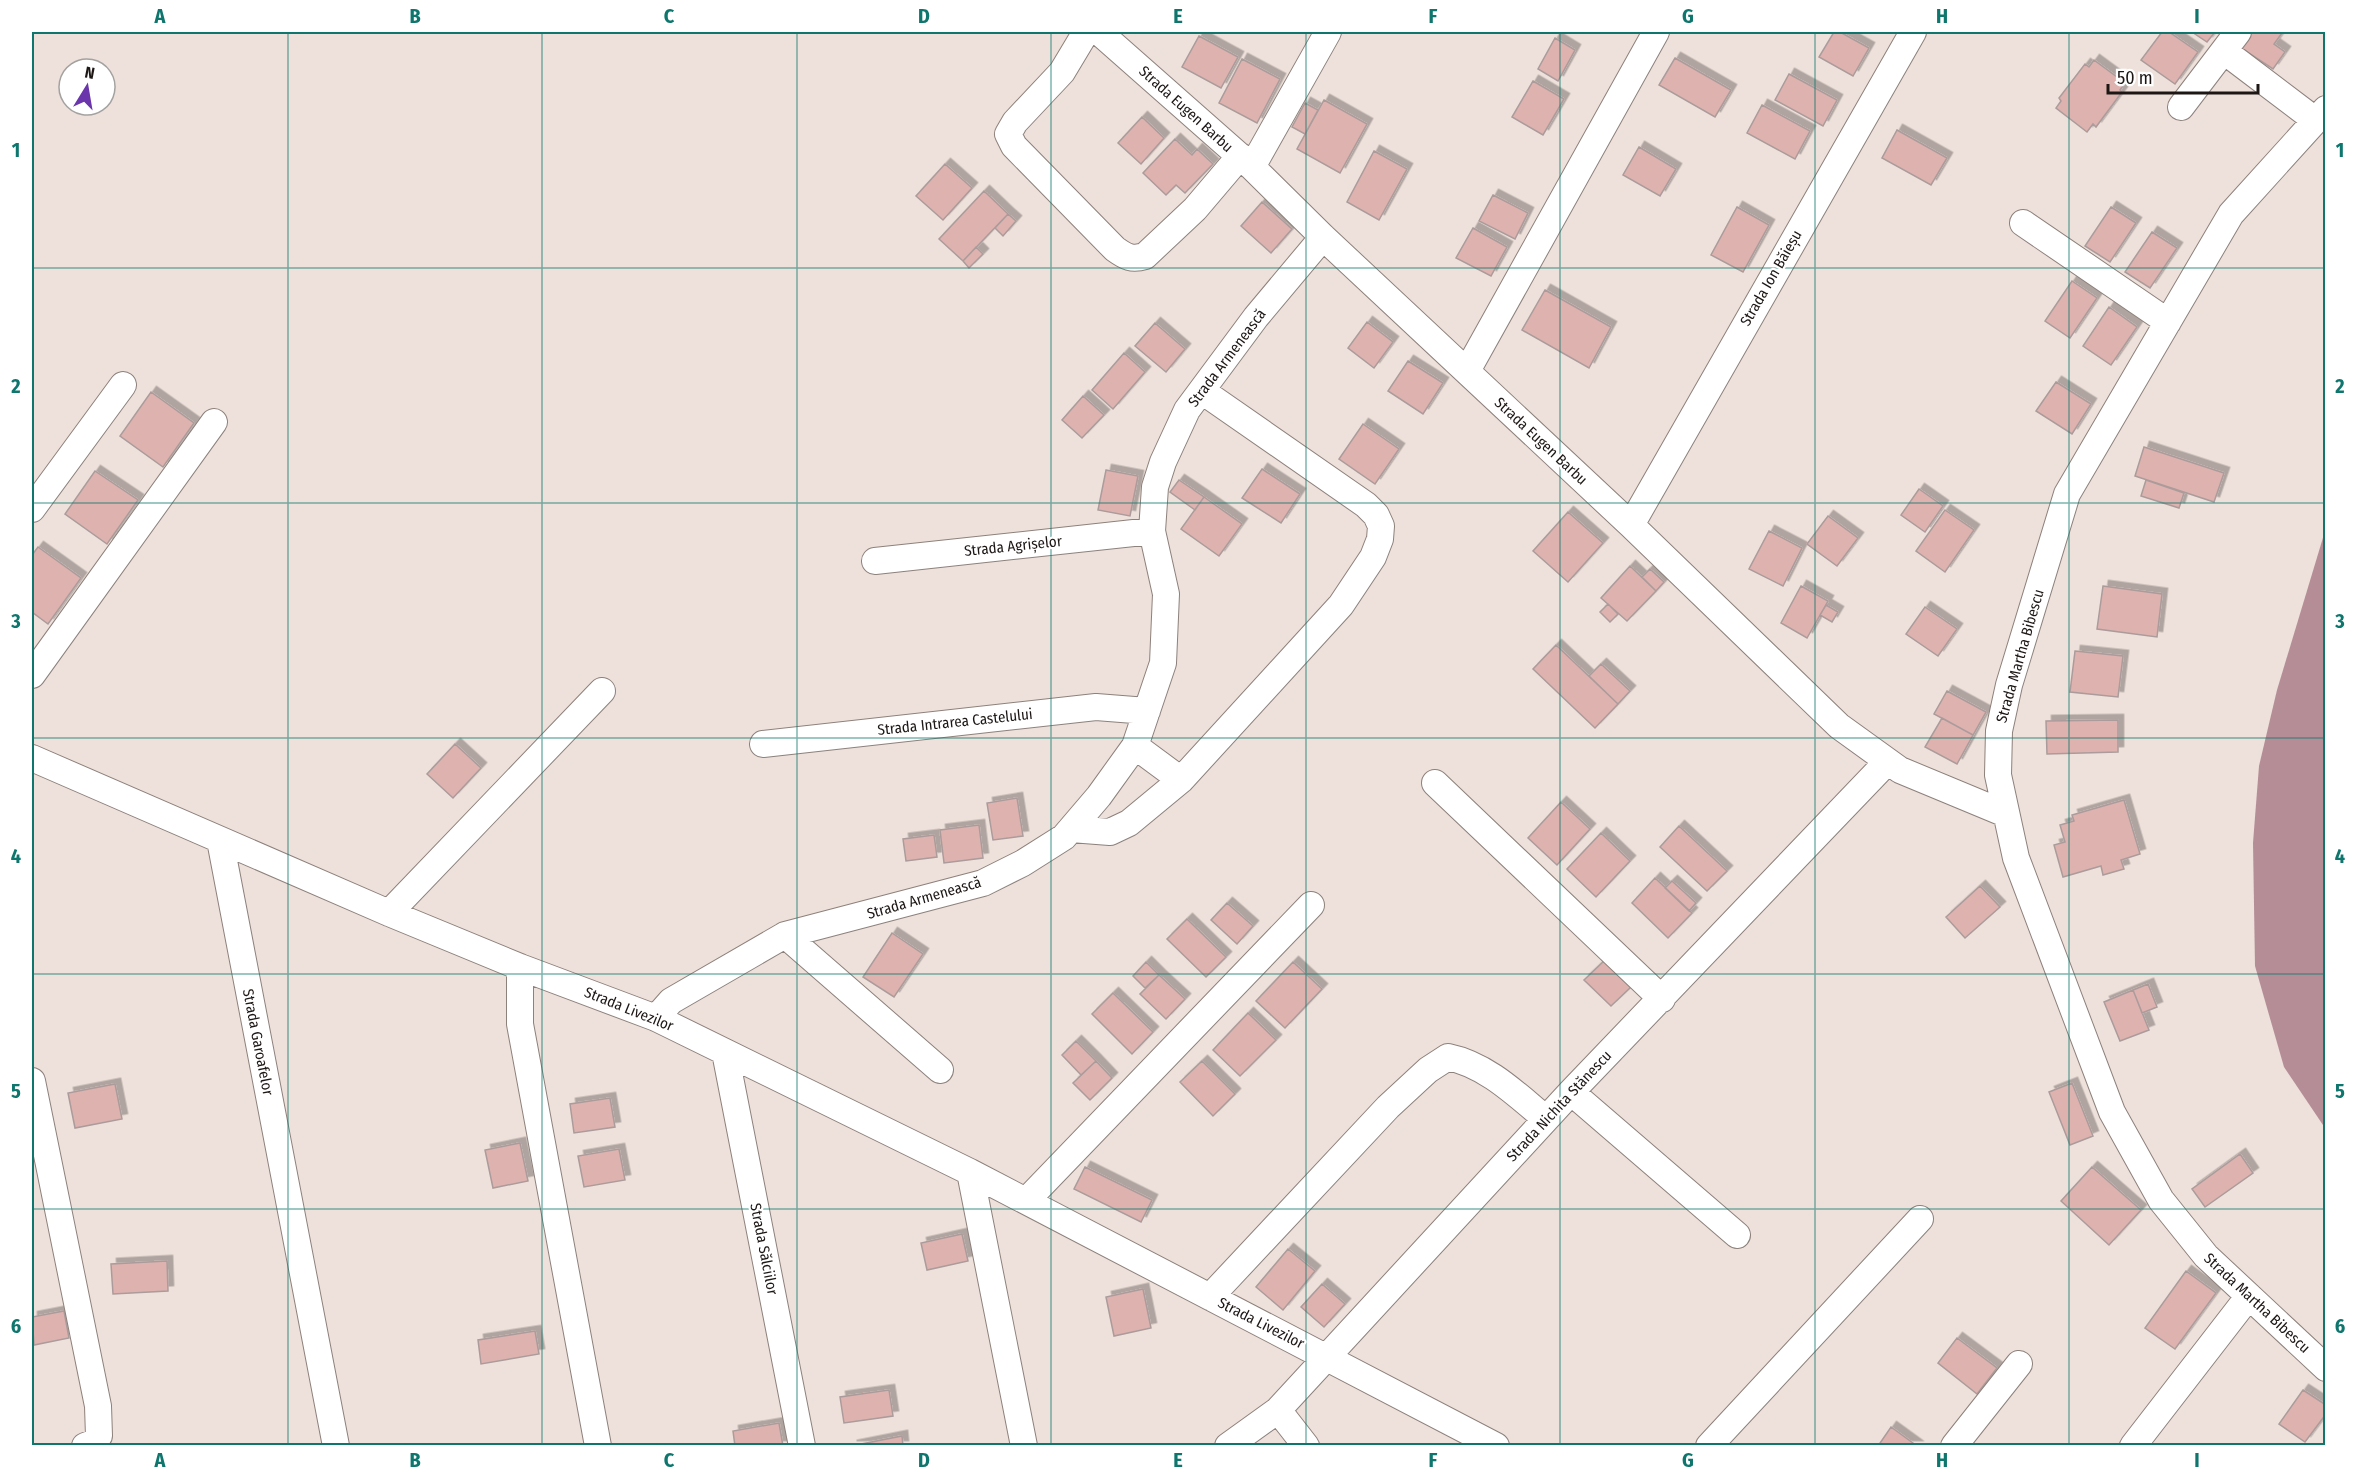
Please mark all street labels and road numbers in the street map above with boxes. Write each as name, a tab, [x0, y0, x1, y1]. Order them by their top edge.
street label: Strada Eugen Barbu	[1135, 62, 1237, 156]
street label: Strada Ion Băieșu	[1736, 227, 1807, 330]
street label: Strada Armenească	[1184, 306, 1270, 410]
street label: Strada Eugen Barbu	[1491, 393, 1591, 489]
street label: Strada Agrișelor	[963, 532, 1064, 561]
street label: Strada Martha Bibescu	[1992, 587, 2048, 725]
street label: Strada Intrarea Castelului	[877, 705, 1033, 739]
street label: Strada Armenească	[865, 873, 983, 923]
street label: Strada Livezilor	[582, 983, 677, 1035]
street label: Strada Garoafelor	[239, 987, 277, 1098]
street label: Strada Nichita Stănescu	[1503, 1047, 1615, 1165]
street label: Strada Sălciilor	[746, 1202, 782, 1297]
street label: Strada Martha Bibescu	[2200, 1249, 2314, 1357]
street label: Strada Livezilor	[1215, 1294, 1308, 1353]

